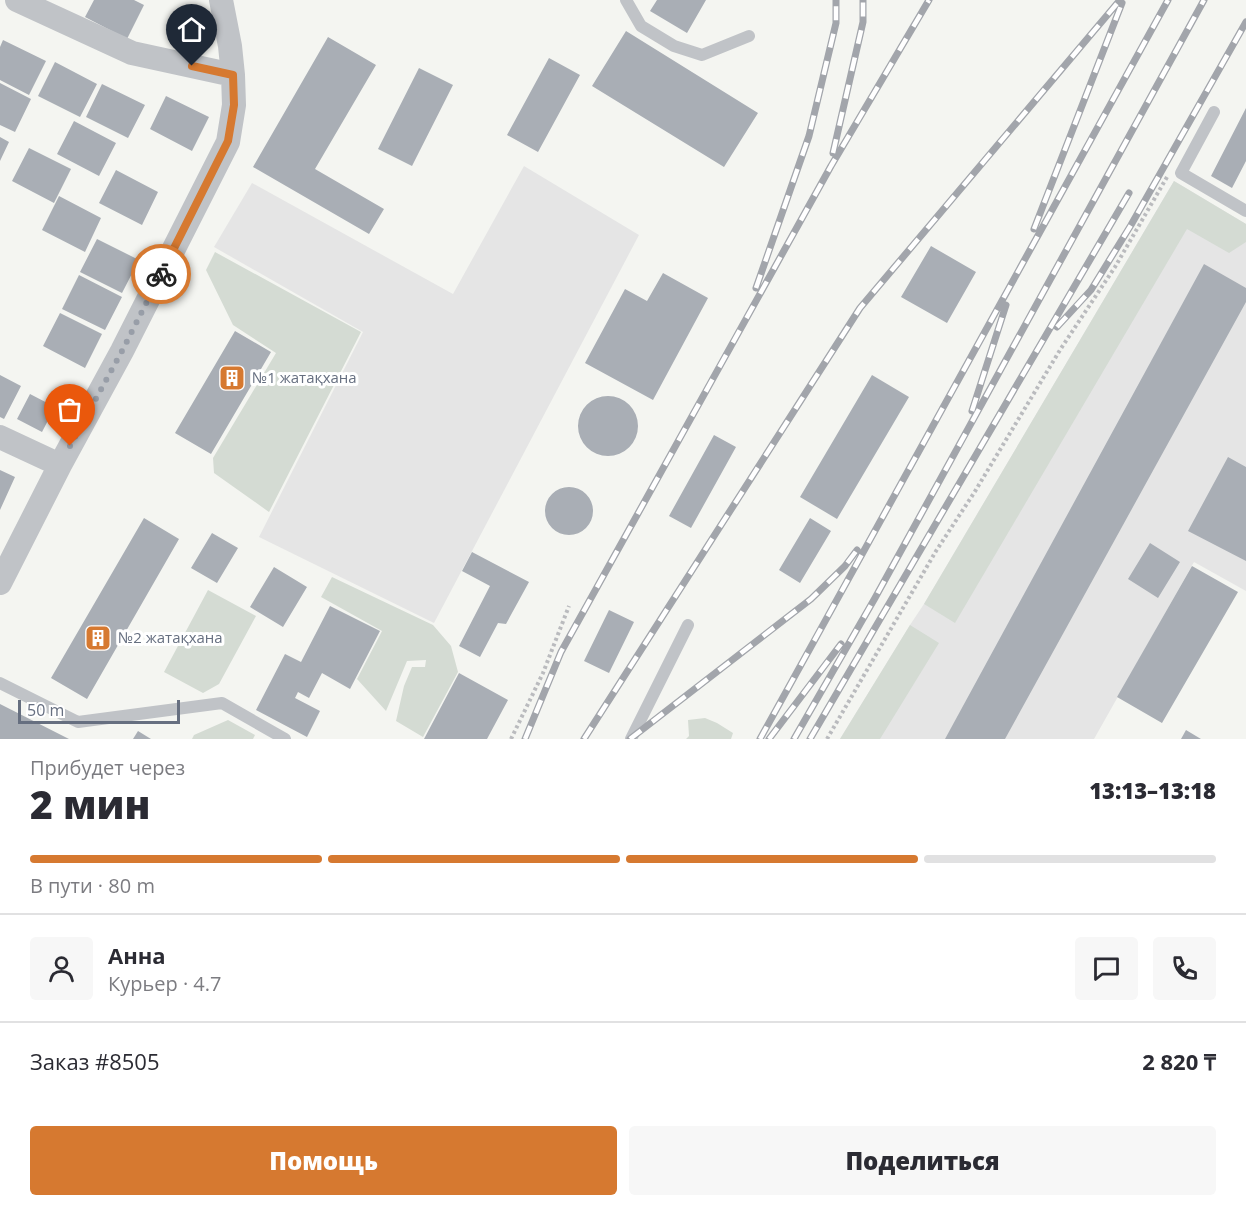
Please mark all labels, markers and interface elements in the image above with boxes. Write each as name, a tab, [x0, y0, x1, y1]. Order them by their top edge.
pin	[166, 4, 217, 66]
icon: home	[175, 13, 208, 46]
courier	[131, 244, 191, 304]
icon: bike	[145, 258, 178, 291]
building icon: №1 жатақхана	[217, 363, 247, 393]
place label: №1 жатақхана	[252, 367, 357, 387]
pin	[44, 384, 95, 446]
icon: bag	[53, 393, 86, 426]
building icon: №2 жатақхана	[83, 623, 113, 653]
place label: №2 жатақхана	[118, 627, 223, 647]
scale bar	[18, 697, 180, 724]
text: 50 m	[27, 699, 64, 721]
text: Прибудет через	[30, 754, 185, 781]
text: 13:13–13:18	[1089, 775, 1216, 805]
text: 2 мин	[30, 777, 150, 830]
text: В пути · 80 m	[30, 872, 155, 899]
button: person	[30, 937, 93, 1000]
button: chat	[1075, 937, 1138, 1000]
button: phone	[1153, 937, 1216, 1000]
text: Анна	[108, 940, 166, 970]
text: Курьер · 4.7	[108, 970, 222, 997]
text: Заказ #8505	[30, 1046, 160, 1076]
text: 2 820 ₸	[1142, 1046, 1216, 1076]
button: Помощь	[30, 1126, 617, 1195]
button: Поделиться	[629, 1126, 1216, 1195]

